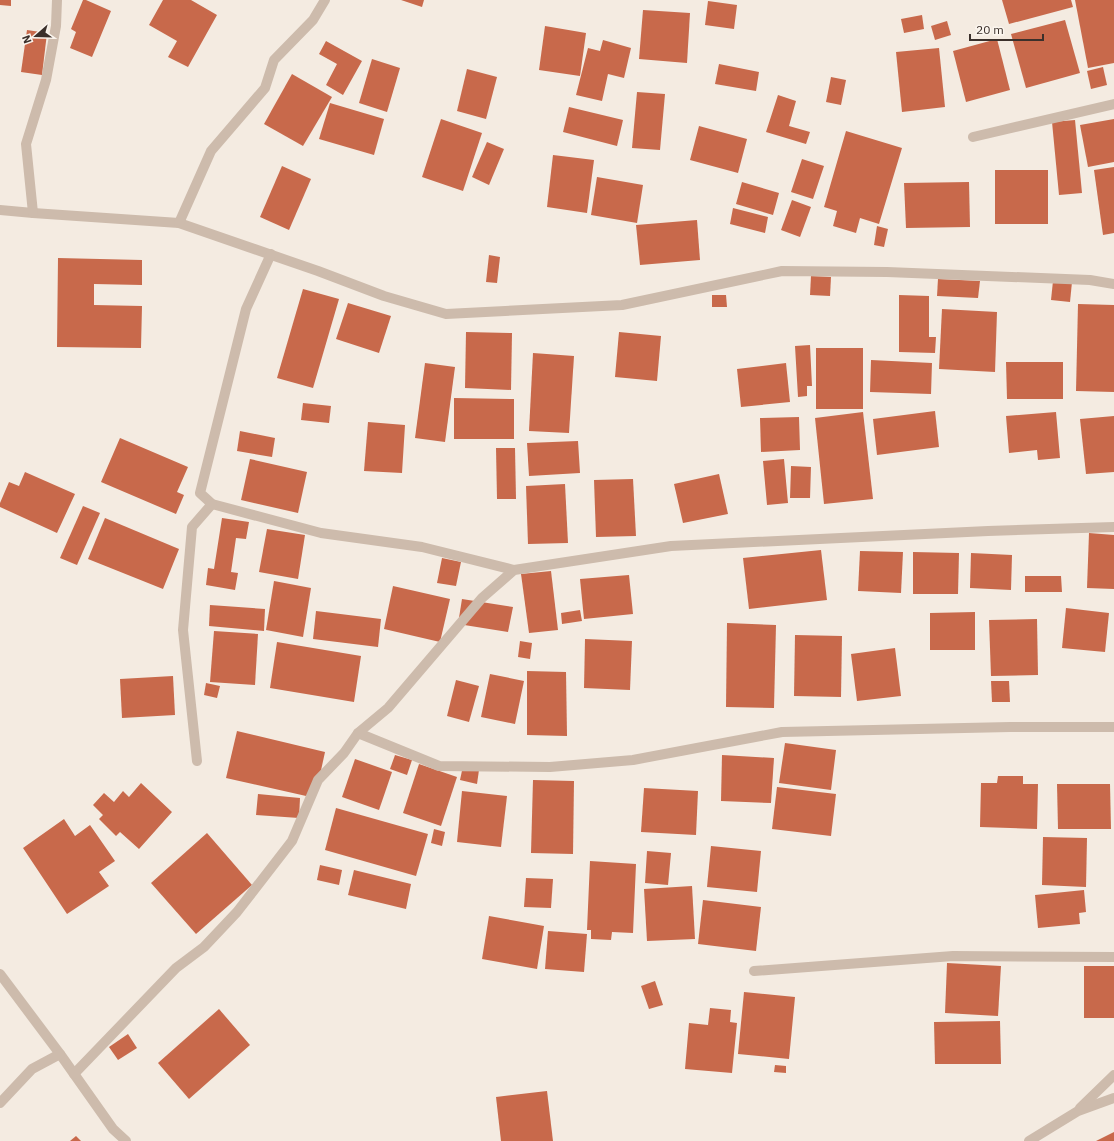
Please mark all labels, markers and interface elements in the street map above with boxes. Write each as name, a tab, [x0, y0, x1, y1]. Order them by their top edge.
north arrow	[16, 16, 56, 56]
scale bar	[970, 16, 1043, 42]
text: 20 m	[976, 22, 1004, 37]
text: N	[19, 33, 35, 46]

